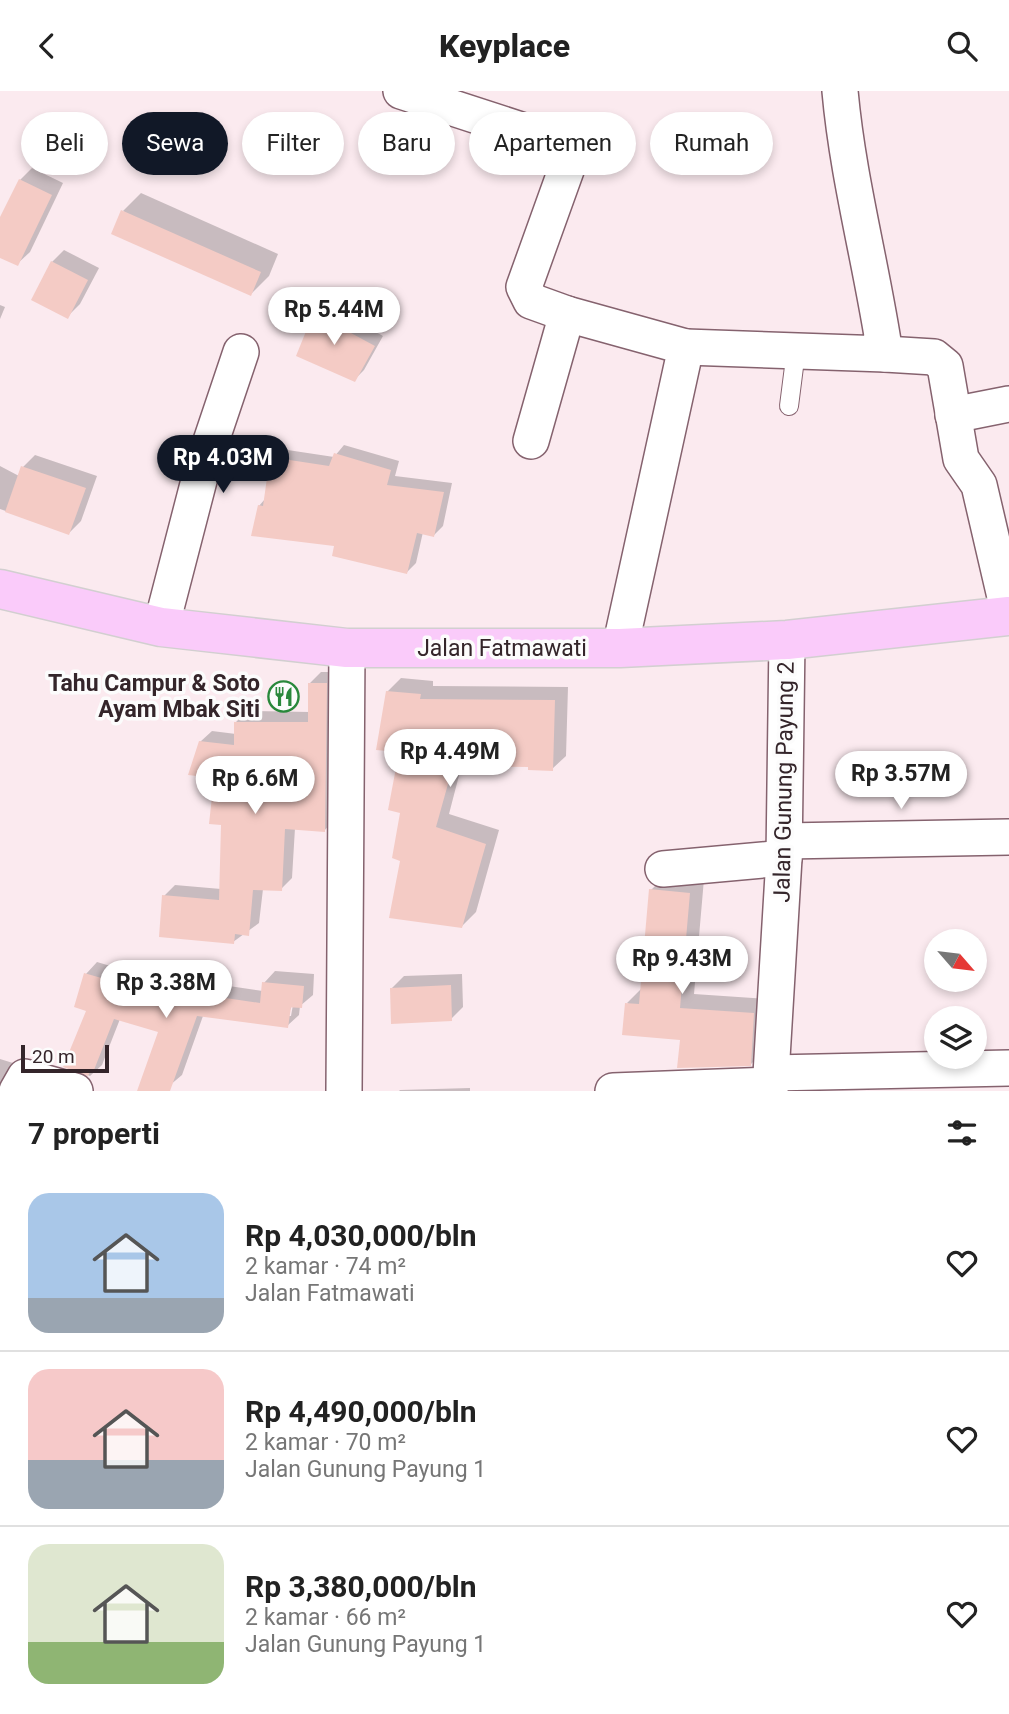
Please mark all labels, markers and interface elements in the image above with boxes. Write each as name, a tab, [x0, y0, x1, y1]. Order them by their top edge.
icon: back	[28, 27, 66, 65]
text: Keyplace	[439, 27, 570, 65]
icon: search	[943, 27, 981, 65]
chip: Beli	[21, 112, 108, 175]
chip: Sewa	[122, 112, 228, 175]
chip: Filter	[242, 112, 344, 175]
chip: Baru	[358, 112, 455, 175]
chip: Apartemen	[469, 112, 636, 175]
chip: Rumah	[650, 112, 773, 175]
pin: Rp 5.44M	[262, 287, 406, 347]
text: Rp 5.44M	[284, 296, 384, 323]
pin: Rp 4.03M	[151, 435, 295, 495]
text: Rp 4.03M	[173, 444, 273, 471]
street label: Jalan Fatmawati	[417, 635, 587, 662]
street label: Jalan Gunung Payung 2	[768, 661, 800, 903]
place label: Tahu Campur & Soto Ayam Mbak Siti	[48, 670, 260, 723]
restaurant icon: Tahu Campur & Soto Ayam Mbak Siti	[266, 679, 300, 713]
pin: Rp 4.49M	[378, 729, 522, 789]
text: Rp 4.49M	[400, 738, 500, 765]
pin: Rp 3.57M	[829, 751, 973, 811]
pin: Rp 6.6M	[190, 757, 320, 816]
text: Rp 3.57M	[851, 760, 951, 787]
text: Rp 6.6M	[212, 765, 298, 792]
north arrow	[924, 929, 987, 992]
map controls	[924, 929, 987, 1069]
pin: Rp 9.43M	[610, 937, 754, 996]
text: Rp 9.43M	[632, 945, 732, 972]
pin: Rp 3.38M	[94, 961, 238, 1020]
text: Rp 3.38M	[116, 969, 216, 996]
button: layers	[924, 1006, 987, 1069]
scale bar	[21, 1042, 108, 1074]
text: 20 m	[32, 1045, 75, 1068]
icon: filters	[943, 1114, 981, 1152]
text: 7 properti	[28, 1116, 160, 1151]
text: Rp 4,030,000/bln	[245, 1218, 477, 1253]
icon: home	[84, 1221, 168, 1305]
icon: heart	[943, 1244, 981, 1282]
text: 2 kamar · 74 m²	[245, 1253, 406, 1280]
text: Jalan Fatmawati	[245, 1280, 415, 1307]
text: Rp 4,490,000/bln	[245, 1394, 477, 1429]
icon: home	[84, 1397, 168, 1481]
icon: heart	[943, 1420, 981, 1458]
text: 2 kamar · 70 m²	[245, 1429, 406, 1456]
text: Jalan Gunung Payung 1	[245, 1456, 486, 1483]
text: Rp 3,380,000/bln	[245, 1569, 477, 1604]
icon: home	[84, 1572, 168, 1656]
icon: heart	[943, 1595, 981, 1633]
text: 2 kamar · 66 m²	[245, 1604, 406, 1631]
text: Jalan Gunung Payung 1	[245, 1631, 486, 1658]

